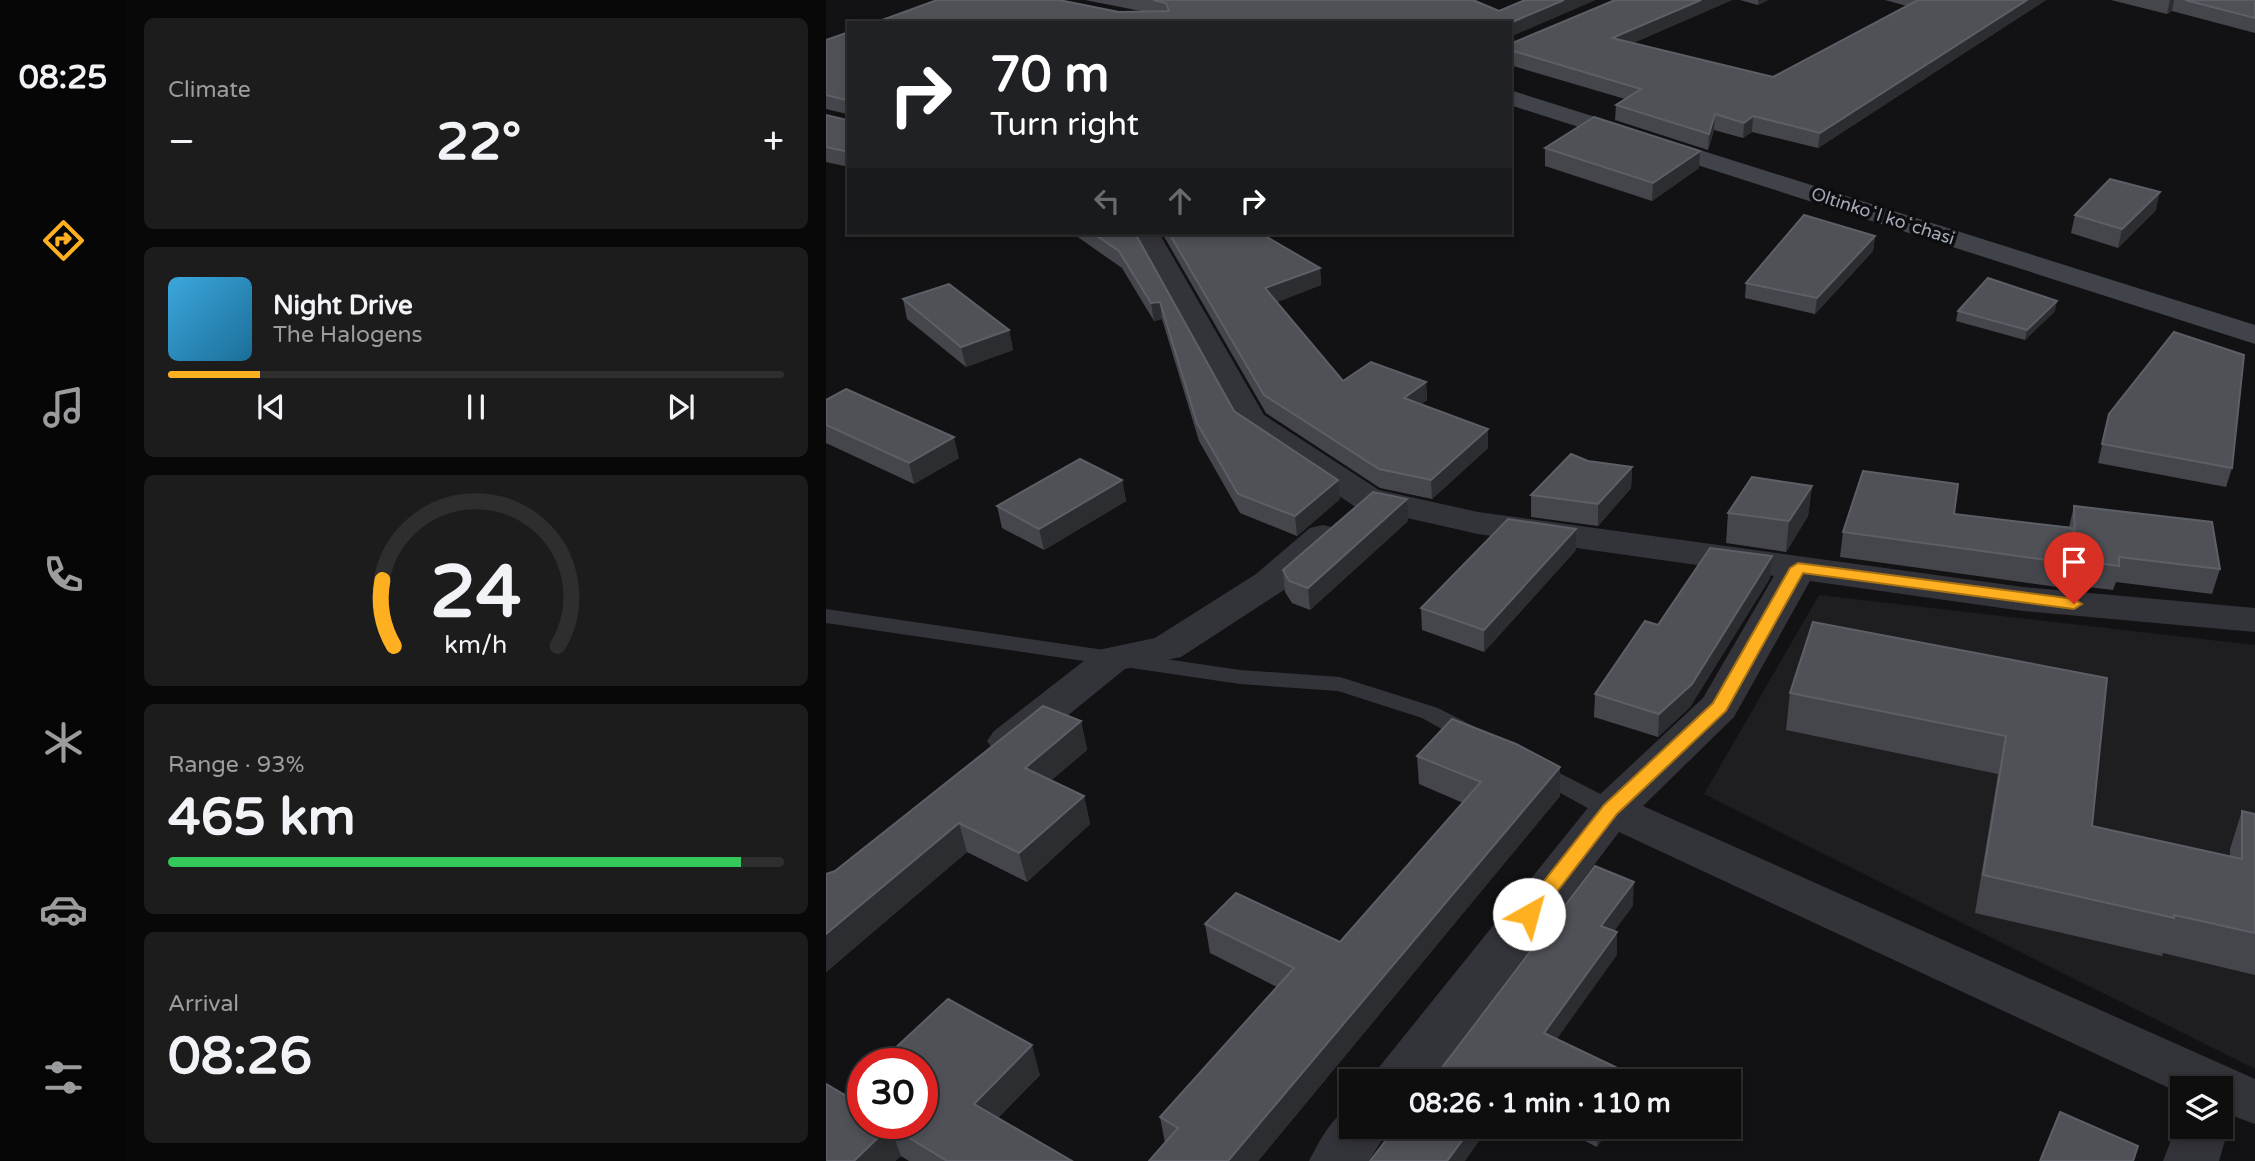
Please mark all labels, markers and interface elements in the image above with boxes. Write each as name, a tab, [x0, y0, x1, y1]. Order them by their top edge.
text: 70 m	[990, 46, 1109, 105]
icon: right	[875, 49, 966, 140]
text: 08:25	[19, 59, 107, 97]
text: Climate	[168, 76, 251, 104]
text: Turn right	[990, 106, 1139, 144]
text: 22°	[436, 111, 521, 174]
text: −	[168, 119, 195, 165]
text: +	[763, 119, 784, 165]
icon: left	[1088, 182, 1126, 220]
icon: ahead	[1161, 182, 1199, 220]
icon: right	[1234, 182, 1272, 220]
street label: Oltinkoʻl koʻchasi	[1808, 182, 1958, 250]
icon: directions	[39, 216, 88, 265]
text: Night Drive	[273, 290, 413, 321]
text: The Halogens	[273, 321, 422, 349]
icon: music	[39, 383, 88, 432]
icon: previous	[252, 388, 290, 426]
icon: pause	[457, 388, 495, 426]
icon: next	[662, 388, 700, 426]
pin	[2044, 532, 2104, 604]
icon: arrive	[2055, 543, 2093, 581]
icon: phone	[39, 550, 88, 599]
text: 24	[430, 550, 522, 638]
text: km/h	[445, 630, 507, 660]
icon: climate	[39, 718, 88, 767]
text: Range · 93%	[168, 751, 304, 779]
text: 465 km	[168, 786, 356, 849]
position arrow	[1492, 877, 1566, 951]
icon: car	[39, 885, 88, 934]
text: Arrival	[168, 990, 239, 1018]
text: 08:26	[168, 1025, 312, 1088]
speed limit sign: 30	[847, 1048, 938, 1139]
icon: filters	[39, 1053, 88, 1102]
map controls	[2170, 1076, 2233, 1139]
button: layers	[2170, 1076, 2233, 1139]
text: 08:26 · 1 min · 110 m	[1409, 1088, 1671, 1119]

